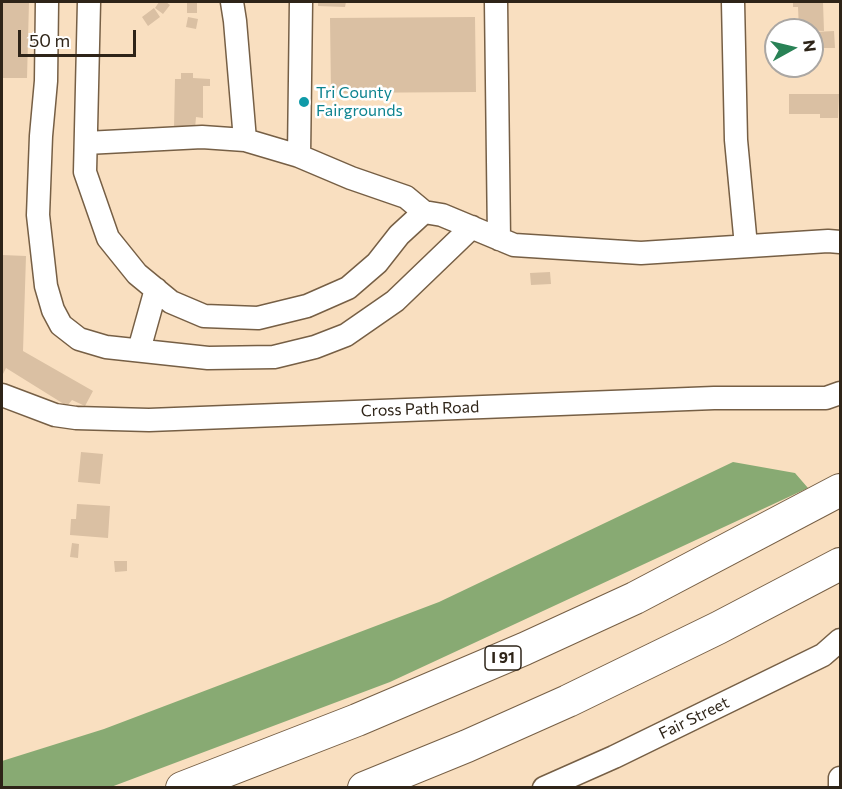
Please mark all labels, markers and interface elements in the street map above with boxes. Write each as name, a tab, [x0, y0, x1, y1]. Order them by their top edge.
scale bar	[21, 18, 140, 56]
north arrow	[764, 18, 824, 78]
text: 50 m	[29, 29, 70, 51]
text: N	[800, 38, 821, 53]
place label: Tri County Fairgrounds	[316, 83, 403, 121]
marker: Tri County Fairgrounds	[297, 95, 311, 109]
street label: Cross Path Road	[360, 397, 480, 421]
road number: I 91	[485, 646, 521, 670]
street label: Fair Street	[656, 693, 732, 743]

